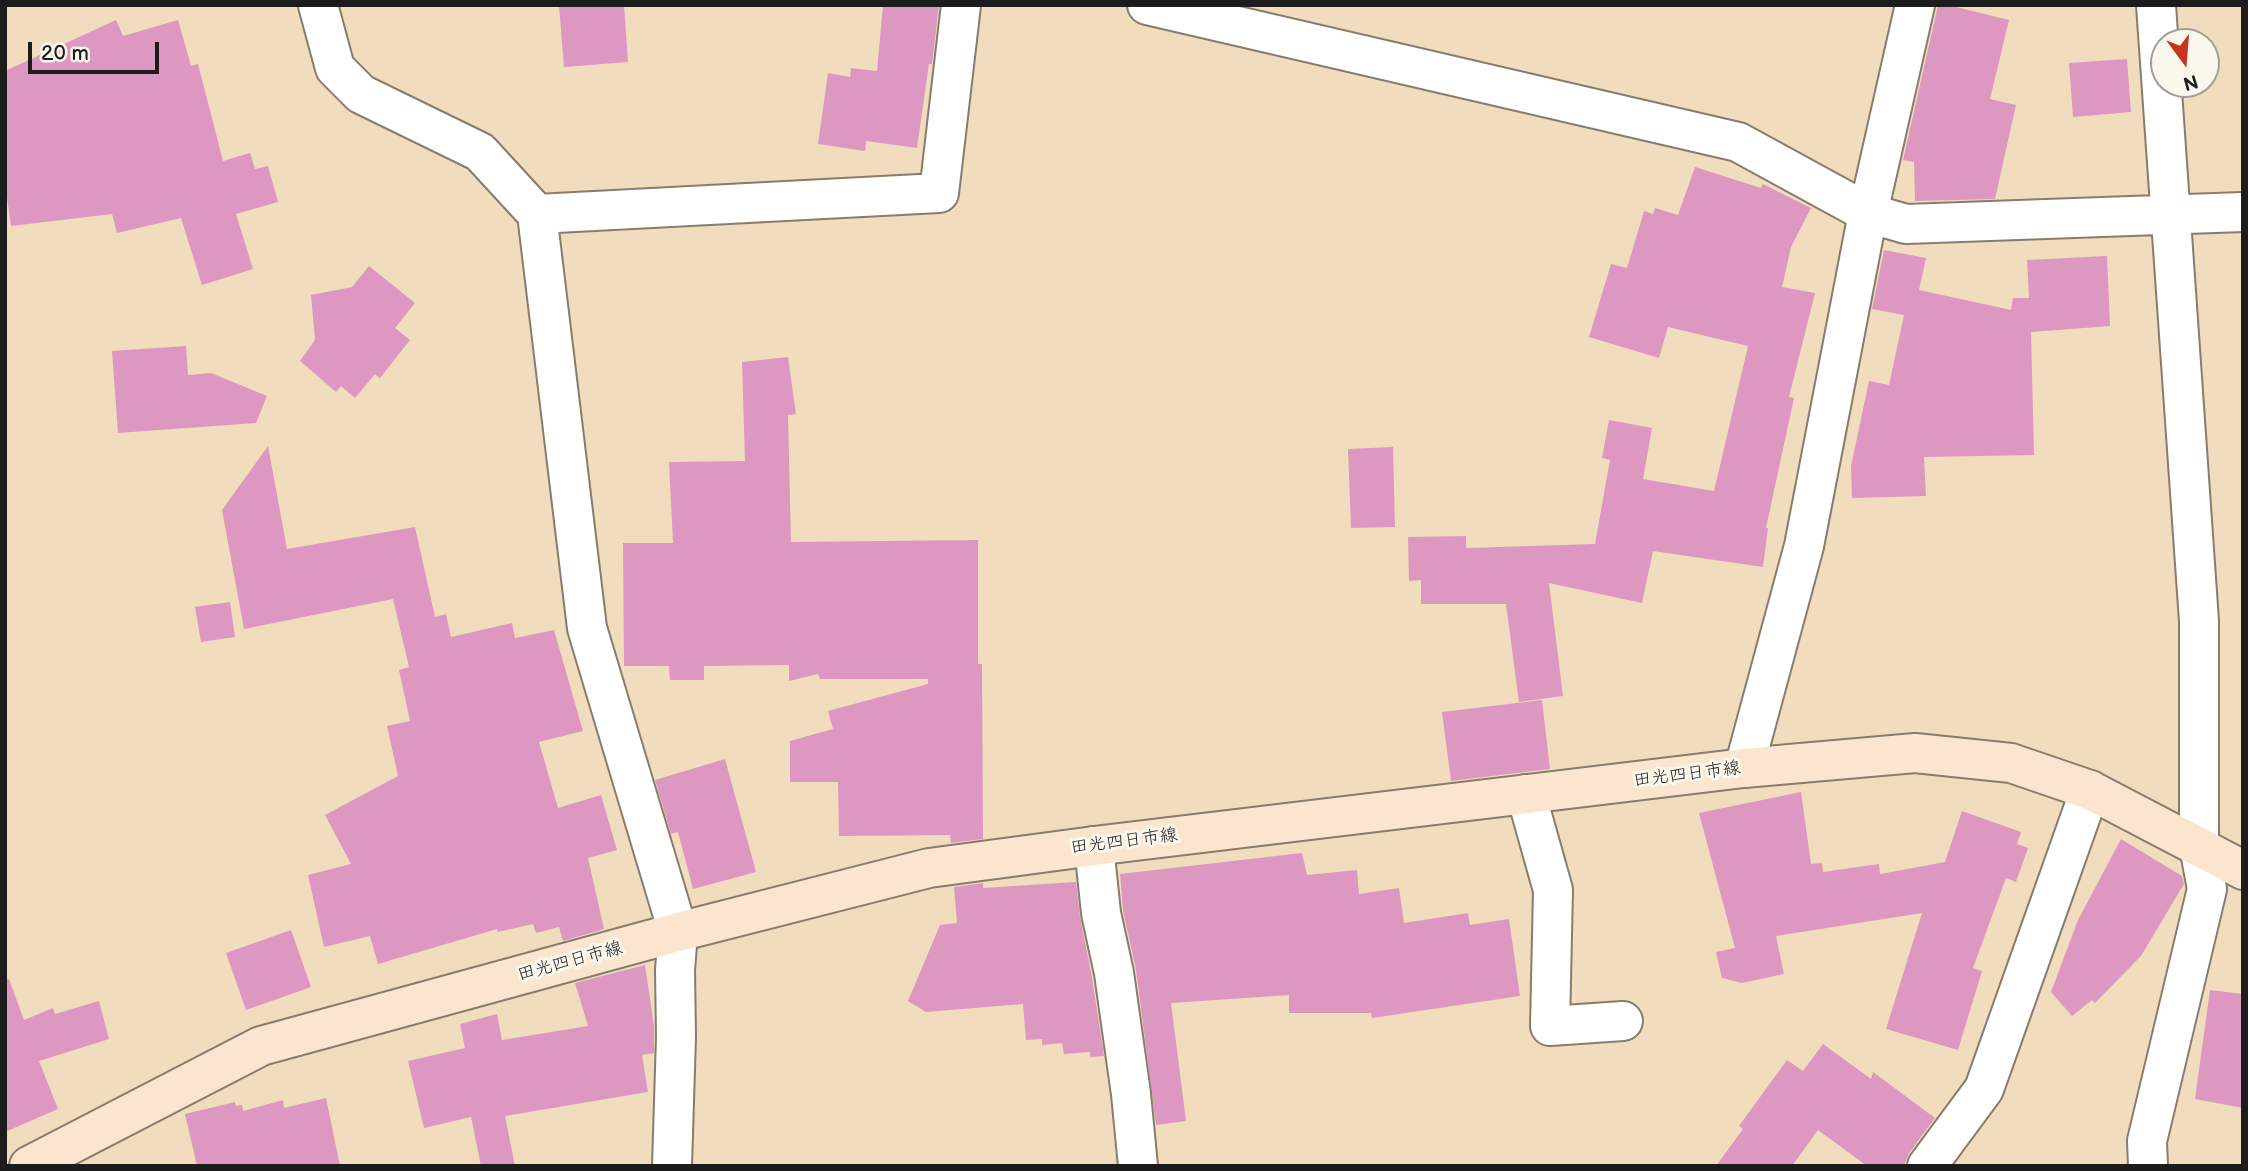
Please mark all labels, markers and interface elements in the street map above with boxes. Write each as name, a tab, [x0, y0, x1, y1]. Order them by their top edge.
scale bar	[32, 28, 163, 72]
north arrow	[2150, 28, 2220, 98]
text: 20 m	[41, 41, 89, 66]
text: N	[2180, 69, 2200, 95]
street label: 田光四日市線	[1632, 758, 1742, 792]
street label: 田光四日市線	[1069, 825, 1179, 859]
street label: 田光四日市線	[515, 938, 625, 986]

